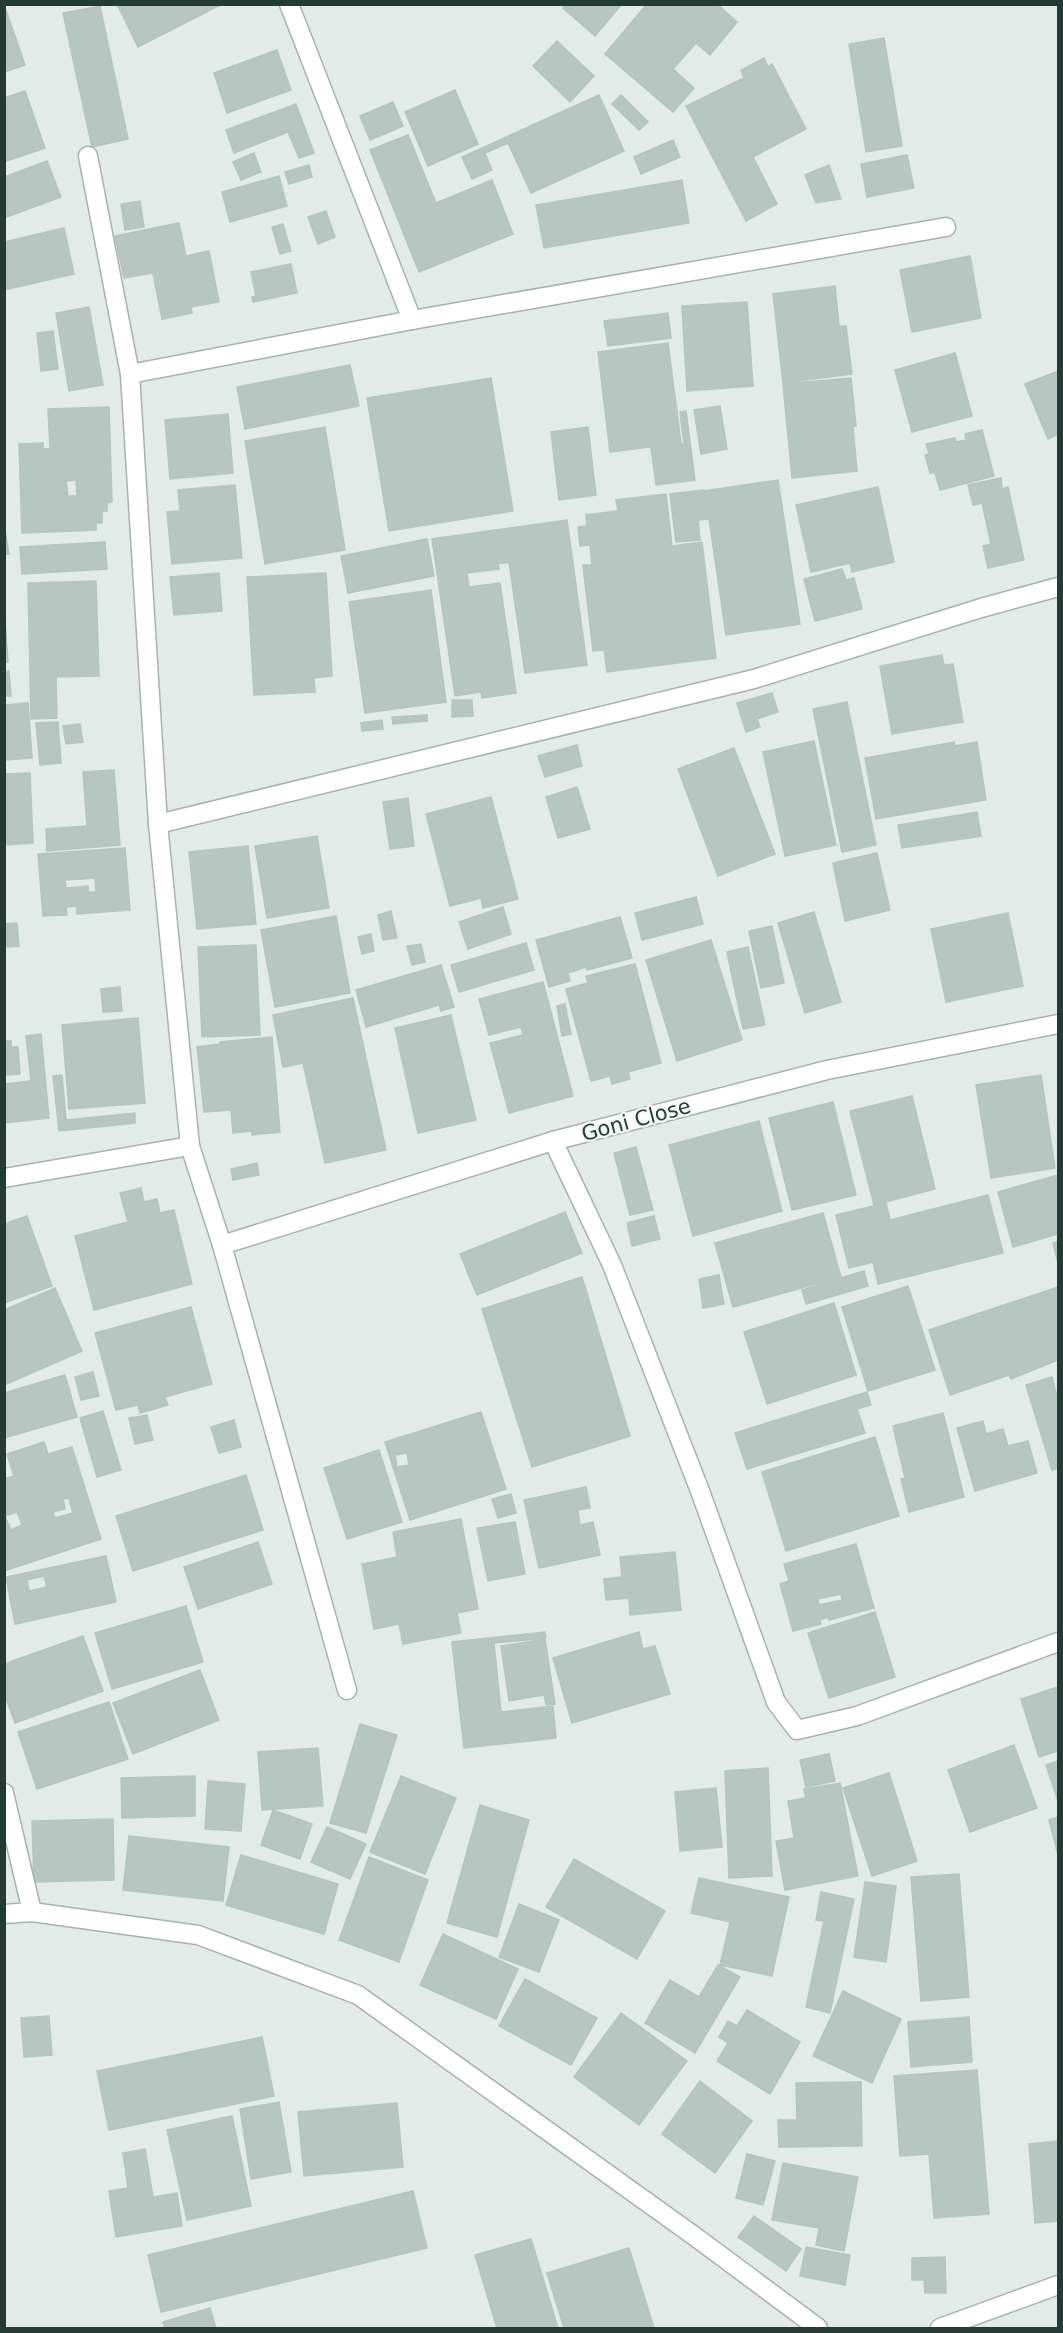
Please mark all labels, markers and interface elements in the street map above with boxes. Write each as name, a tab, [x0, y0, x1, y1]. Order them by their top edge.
street label: Goni Close	[579, 1094, 693, 1146]

